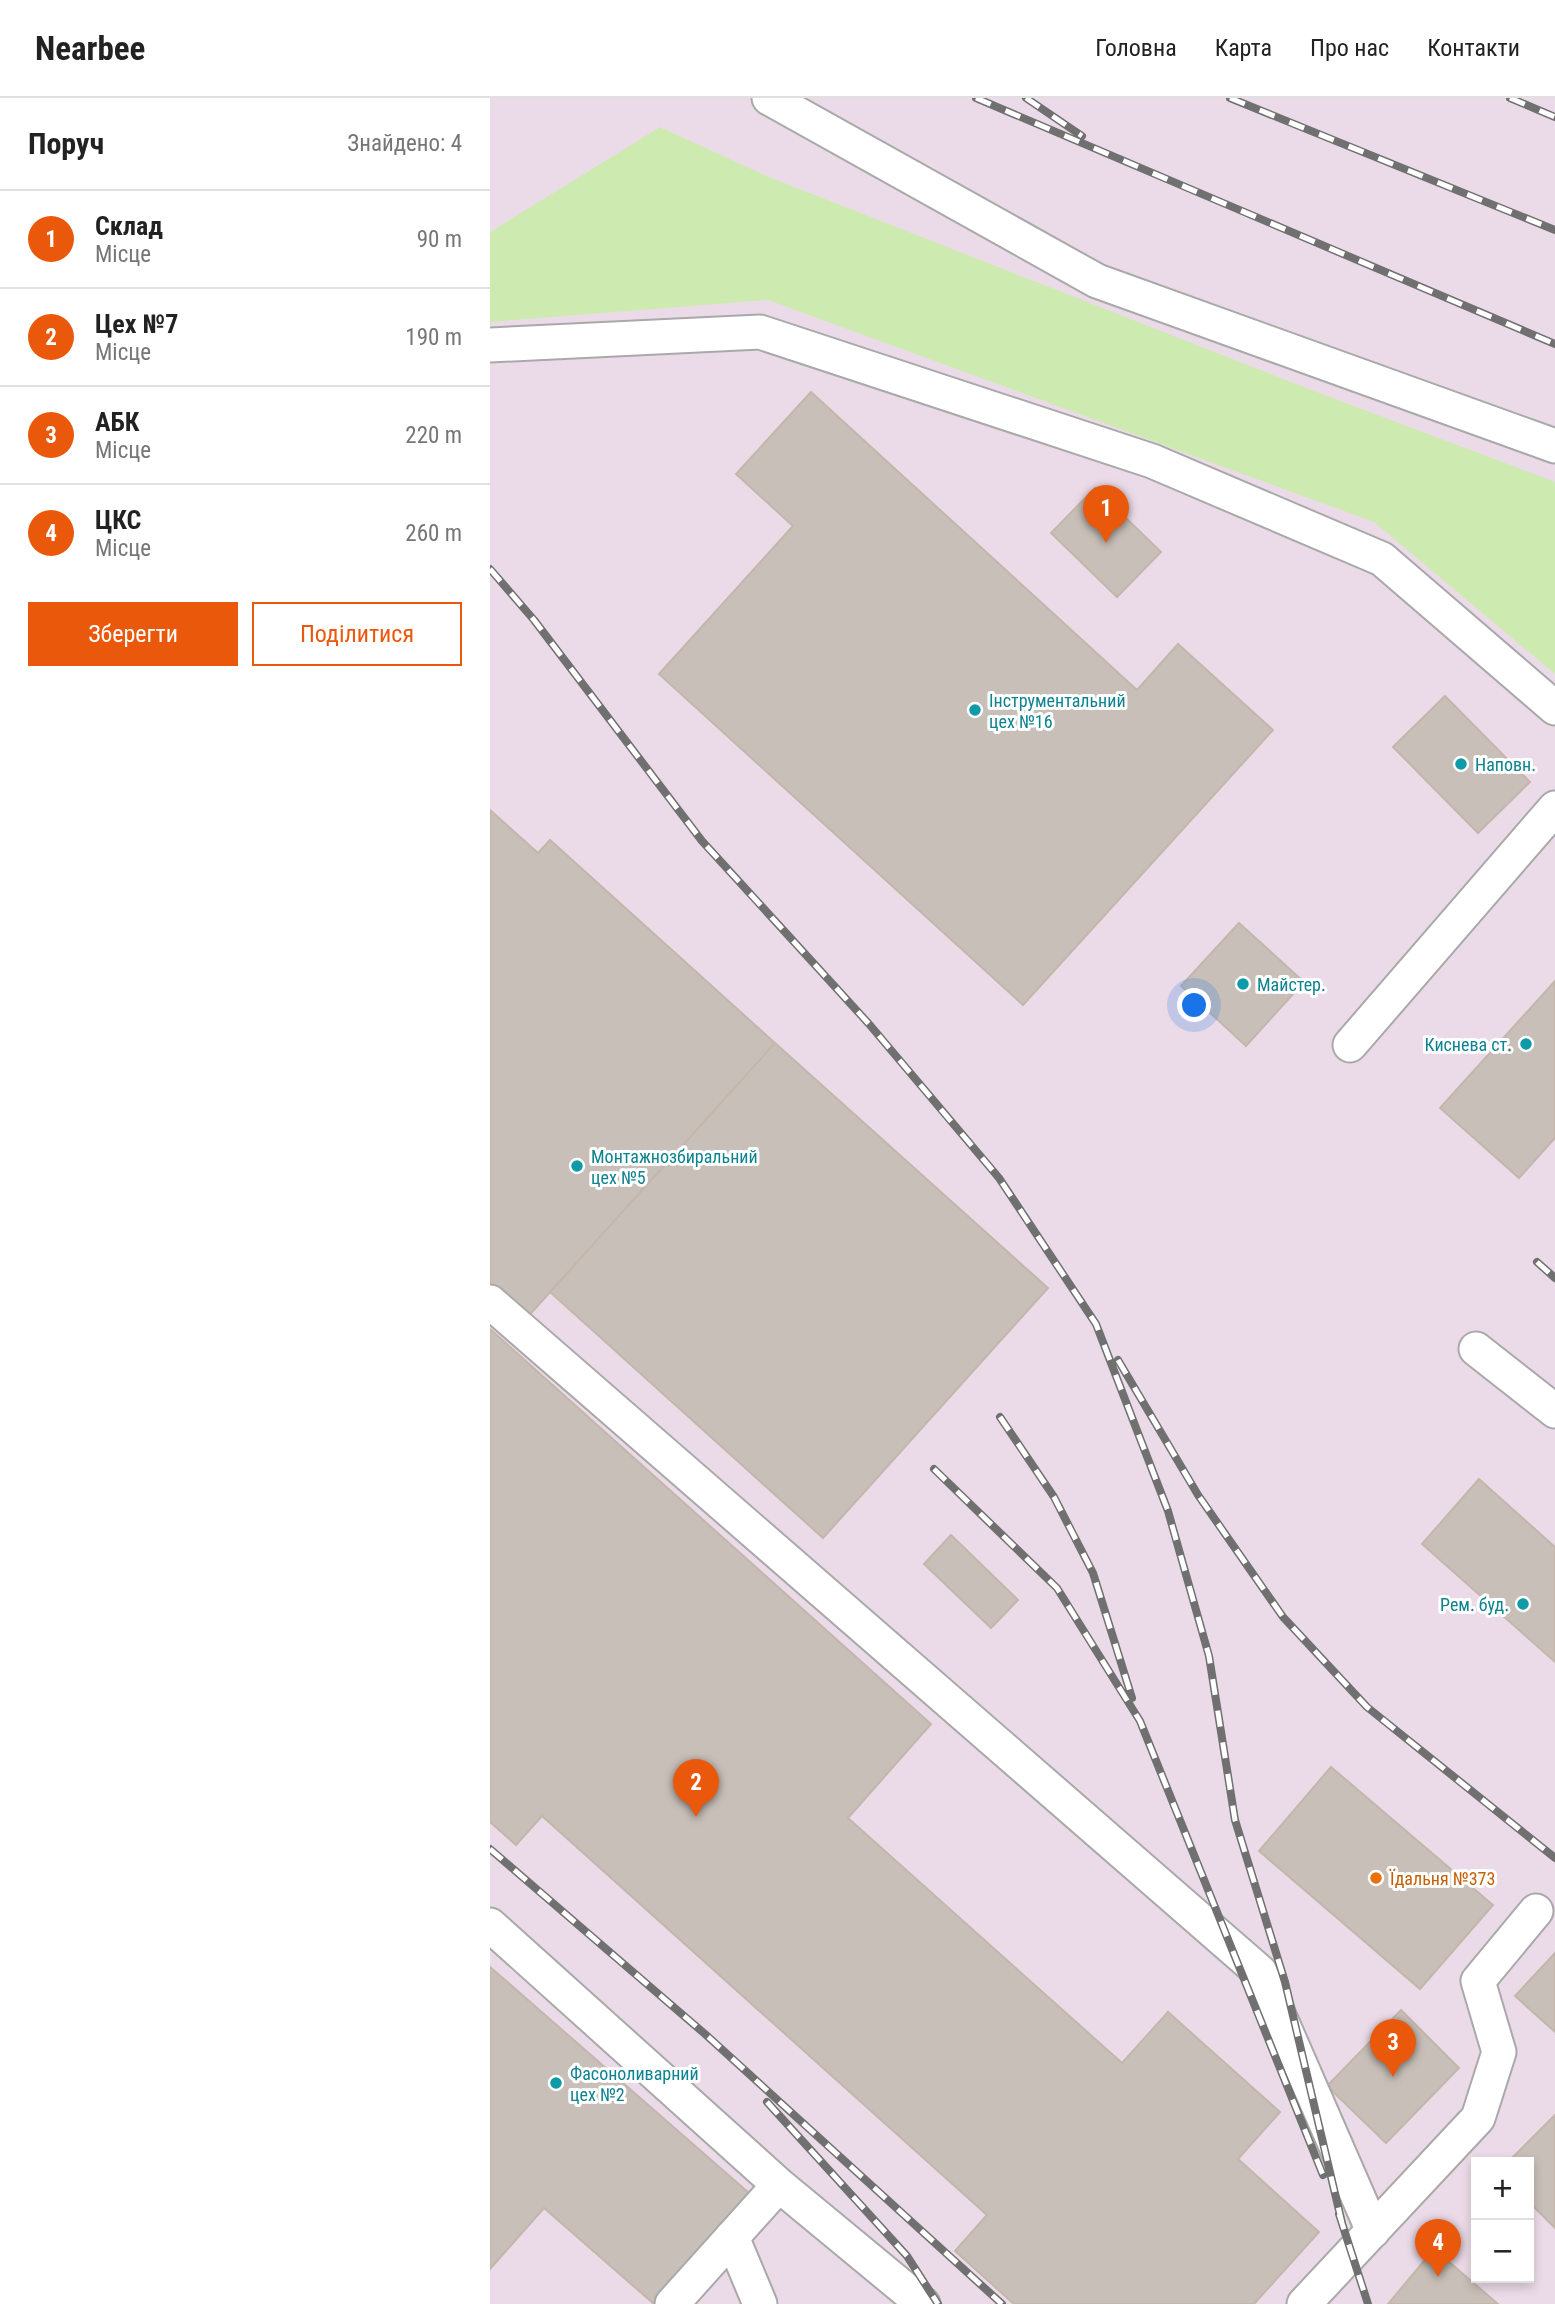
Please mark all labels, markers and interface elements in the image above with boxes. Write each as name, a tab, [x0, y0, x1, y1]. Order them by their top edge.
text: Nearbee	[35, 29, 145, 68]
text: Головна	[1095, 34, 1177, 62]
text: Карта	[1215, 34, 1272, 62]
text: Про нас	[1310, 34, 1389, 62]
text: Контакти	[1427, 34, 1520, 62]
text: Поруч	[28, 126, 104, 161]
text: Знайдено: 4	[347, 130, 462, 157]
text: Склад	[95, 211, 163, 241]
text: 1	[45, 226, 57, 253]
text: 90 m	[417, 226, 462, 253]
text: Місце	[95, 241, 151, 268]
text: Цех №7	[95, 309, 178, 339]
text: 2	[45, 324, 57, 351]
text: 190 m	[405, 324, 462, 351]
text: Місце	[95, 339, 151, 366]
text: АБК	[95, 407, 139, 437]
text: 3	[45, 422, 57, 449]
text: 220 m	[405, 422, 462, 449]
text: Місце	[95, 437, 151, 464]
pin: 1	[1083, 485, 1129, 543]
text: ЦКС	[95, 505, 141, 535]
text: 4	[45, 520, 57, 547]
text: 260 m	[405, 520, 462, 547]
text: Місце	[95, 535, 151, 562]
button: Зберегти	[28, 602, 238, 666]
button: Поділитися	[252, 602, 462, 666]
place label: Інструментальний цех №16	[989, 690, 1126, 732]
marker: Інструментальний цех №16	[967, 702, 983, 718]
place label: Наповн.	[1475, 754, 1536, 775]
marker: Наповн.	[1453, 756, 1469, 772]
place label: Майстер.	[1257, 974, 1326, 995]
marker: Майстер.	[1235, 976, 1251, 992]
your location	[1177, 988, 1211, 1022]
place label: Киснева ст.	[1425, 1034, 1512, 1055]
marker: Киснева ст.	[1518, 1036, 1534, 1052]
place label: Монтажнозбиральний цех №5	[591, 1146, 758, 1188]
marker: Монтажнозбиральний цех №5	[569, 1158, 585, 1174]
place label: Рем. буд.	[1440, 1594, 1509, 1615]
marker: Рем. буд.	[1515, 1596, 1531, 1612]
pin: 2	[673, 1759, 719, 1817]
place label: Їдальня №373	[1389, 1868, 1495, 1889]
marker: Їдальня №373	[1368, 1870, 1384, 1886]
pin: 3	[1370, 2019, 1416, 2077]
place label: Фасоноливарний цех №2	[570, 2063, 699, 2105]
marker: Фасоноливарний цех №2	[548, 2075, 564, 2091]
map controls	[1471, 2157, 1534, 2283]
button: +	[1471, 2157, 1534, 2220]
pin: 4	[1415, 2219, 1461, 2277]
button: −	[1471, 2220, 1534, 2283]

